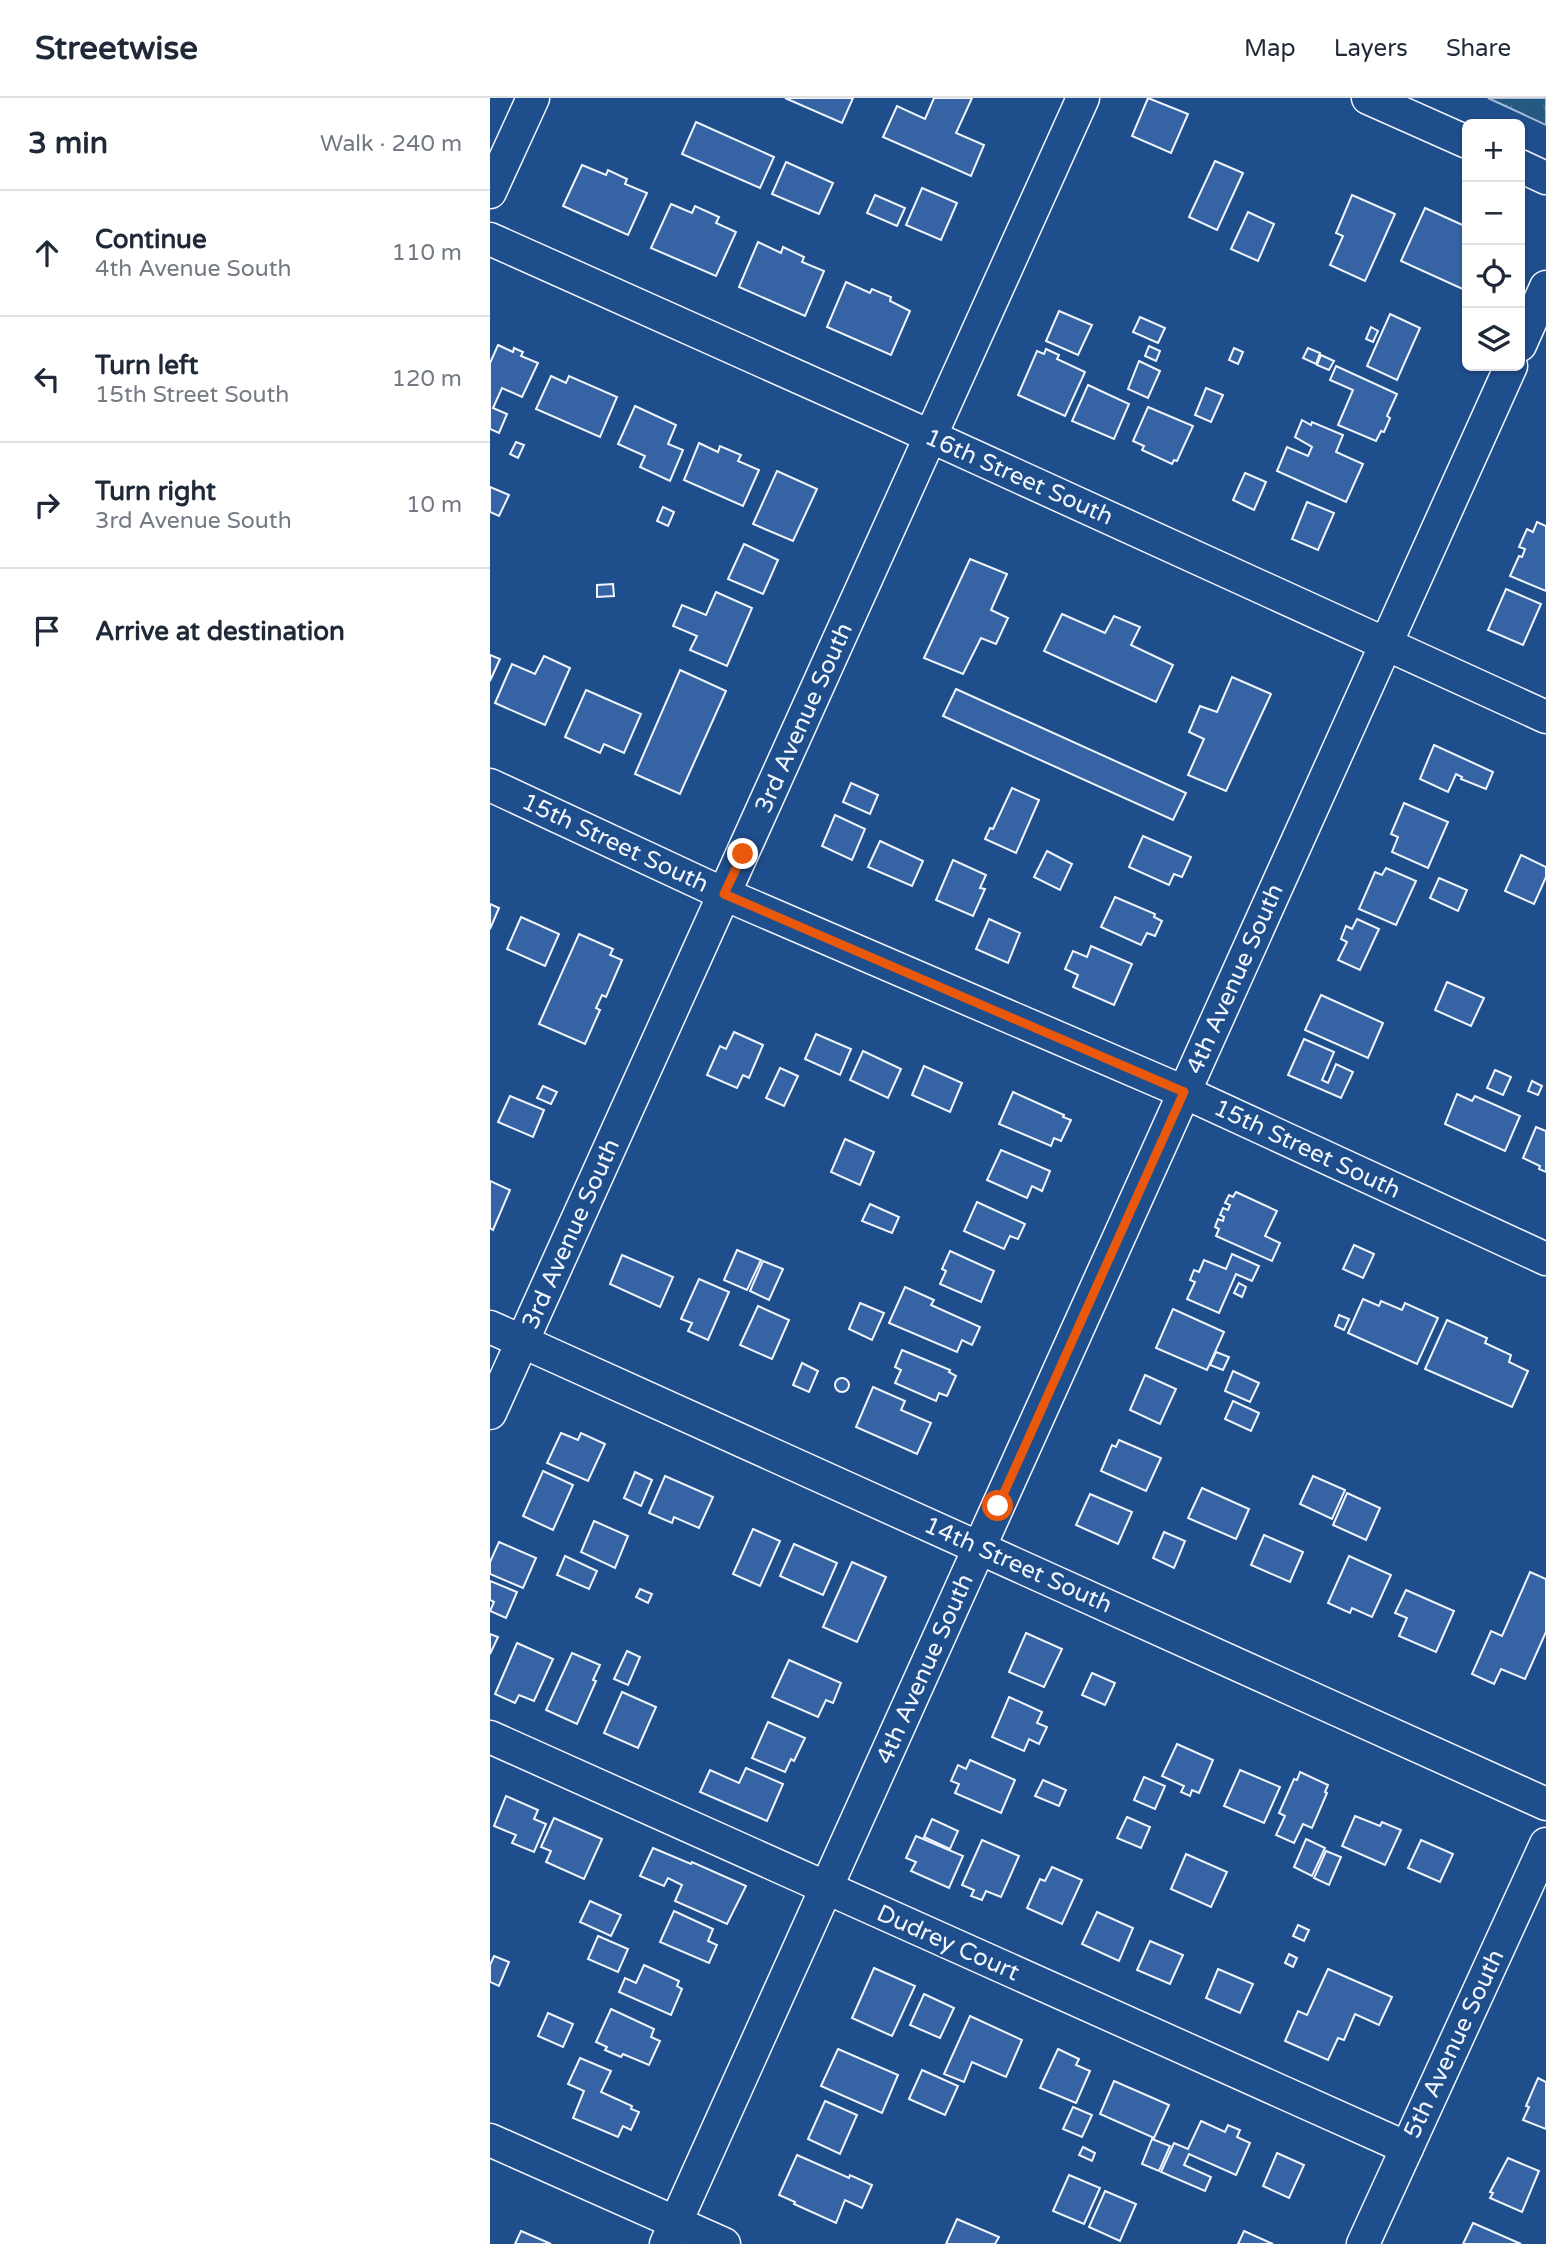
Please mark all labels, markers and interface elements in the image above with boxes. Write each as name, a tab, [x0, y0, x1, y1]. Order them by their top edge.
text: Streetwise	[35, 29, 198, 68]
text: Map	[1244, 34, 1296, 63]
text: Layers	[1334, 34, 1408, 63]
text: Share	[1446, 34, 1511, 63]
map controls	[1462, 119, 1525, 371]
button: +	[1462, 119, 1525, 182]
text: 3 min	[28, 125, 108, 162]
text: Walk · 240 m	[320, 130, 462, 158]
button: −	[1462, 182, 1525, 245]
text: Continue	[95, 224, 207, 255]
icon: ahead	[28, 234, 66, 272]
text: 110 m	[392, 239, 462, 267]
button: locate	[1462, 245, 1525, 308]
text: 4th Avenue South	[95, 255, 291, 283]
button: layers	[1462, 308, 1525, 371]
text: Turn left	[95, 350, 198, 381]
icon: left	[28, 360, 66, 398]
text: 120 m	[392, 365, 462, 393]
text: 15th Street South	[95, 381, 289, 409]
street label: 16th Street South	[920, 423, 1118, 531]
text: Turn right	[95, 476, 216, 507]
icon: right	[28, 486, 66, 524]
text: 10 m	[406, 491, 462, 519]
text: 3rd Avenue South	[95, 507, 292, 535]
icon: arrive	[28, 612, 66, 650]
text: Arrive at destination	[95, 616, 345, 647]
street label: 3rd Avenue South	[749, 618, 859, 818]
street label: 15th Street South	[517, 787, 713, 899]
route end	[727, 838, 758, 869]
street label: 4th Avenue South	[1180, 879, 1290, 1079]
street label: 15th Street South	[1209, 1093, 1405, 1205]
street label: 3rd Avenue South	[516, 1134, 626, 1334]
route start	[982, 1490, 1013, 1521]
street label: 14th Street South	[919, 1511, 1117, 1619]
street label: 4th Avenue South	[870, 1569, 980, 1769]
street label: Dudrey Court	[872, 1899, 1024, 1987]
street label: 5th Avenue South	[1398, 1945, 1510, 2143]

